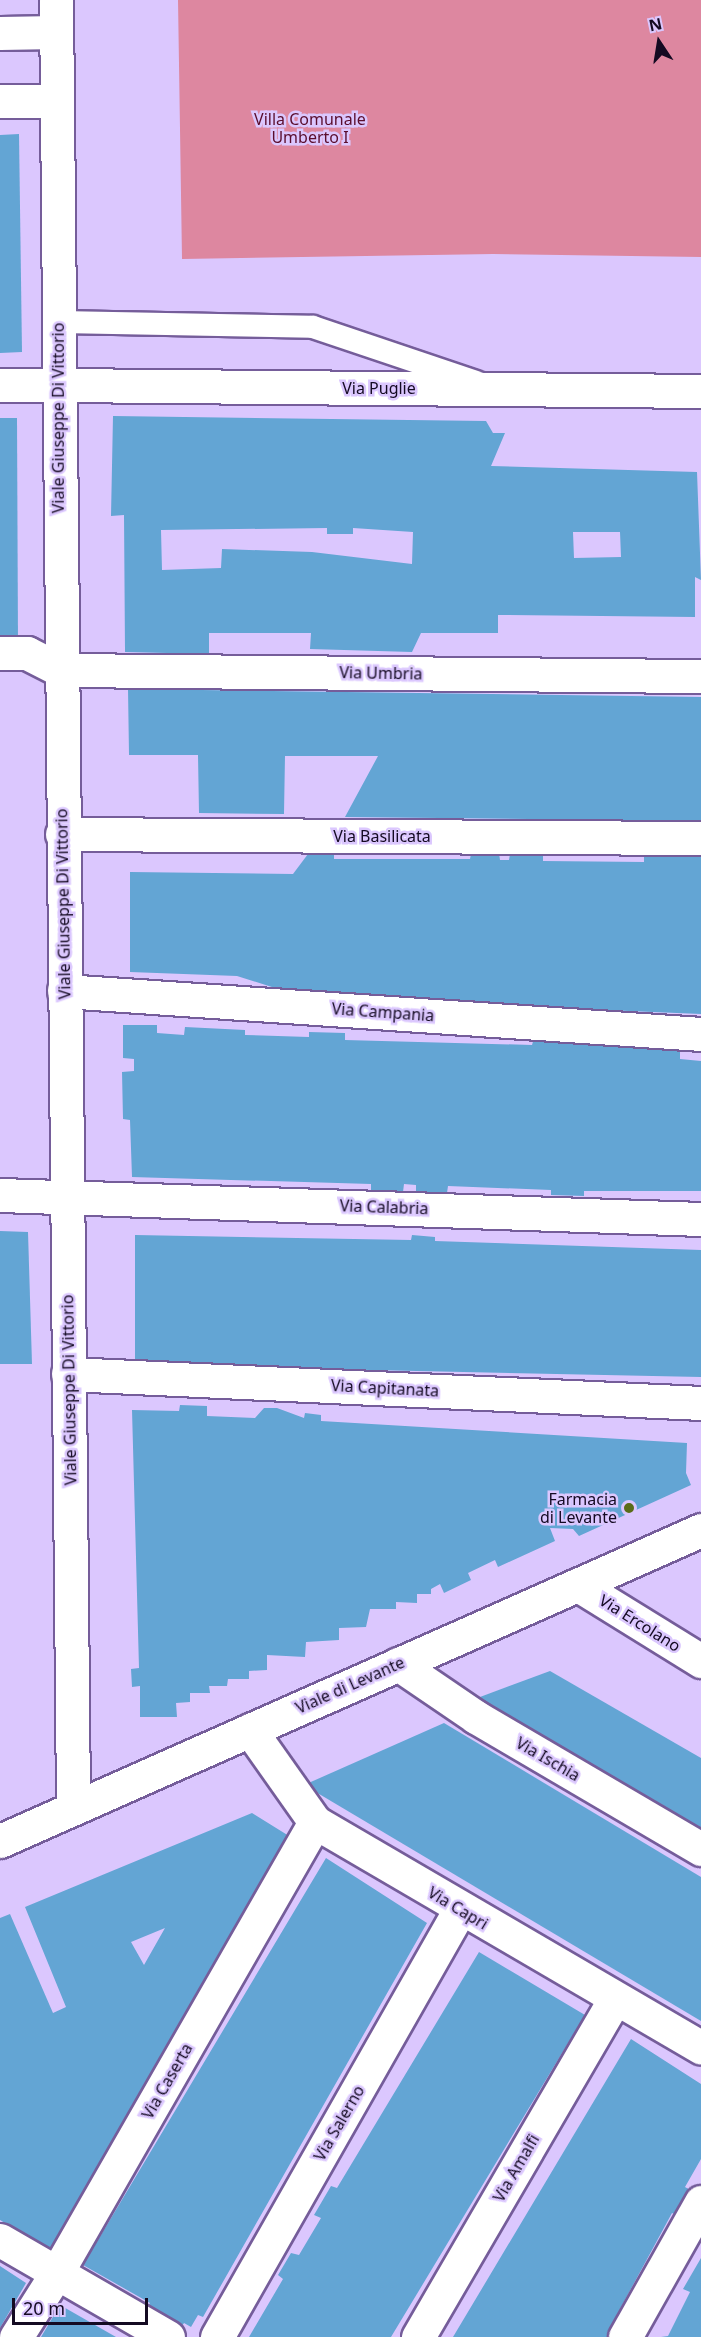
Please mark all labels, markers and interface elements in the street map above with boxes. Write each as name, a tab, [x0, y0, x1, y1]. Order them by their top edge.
north arrow	[629, 12, 689, 72]
text: N	[647, 12, 664, 37]
park label: Villa Comunale Umberto I	[254, 109, 366, 147]
street label: Viale Giuseppe Di Vittorio	[48, 323, 68, 513]
street label: Via Puglie	[342, 378, 416, 398]
street label: Via Umbria	[339, 663, 423, 683]
street label: Viale Giuseppe Di Vittorio	[52, 809, 74, 999]
street label: Via Basilicata	[333, 826, 431, 846]
street label: Via Campania	[331, 999, 435, 1025]
street label: Via Calabria	[339, 1196, 429, 1218]
street label: Viale Giuseppe Di Vittorio	[58, 1295, 80, 1485]
street label: Via Capitanata	[330, 1376, 440, 1400]
place label: Farmacia di Levante	[540, 1489, 617, 1527]
marker: Farmacia di Levante	[622, 1501, 636, 1515]
street label: Via Ercolano	[596, 1590, 684, 1656]
street label: Viale di Levante	[293, 1652, 407, 1718]
street label: Via Ischia	[513, 1733, 583, 1785]
street label: Via Capri	[425, 1883, 491, 1933]
street label: Via Caserta	[138, 2040, 196, 2122]
street label: Via Salerno	[310, 2082, 368, 2164]
street label: Via Amalfi	[489, 2131, 543, 2205]
scale bar	[15, 2286, 152, 2324]
text: 20 m	[23, 2296, 65, 2320]

